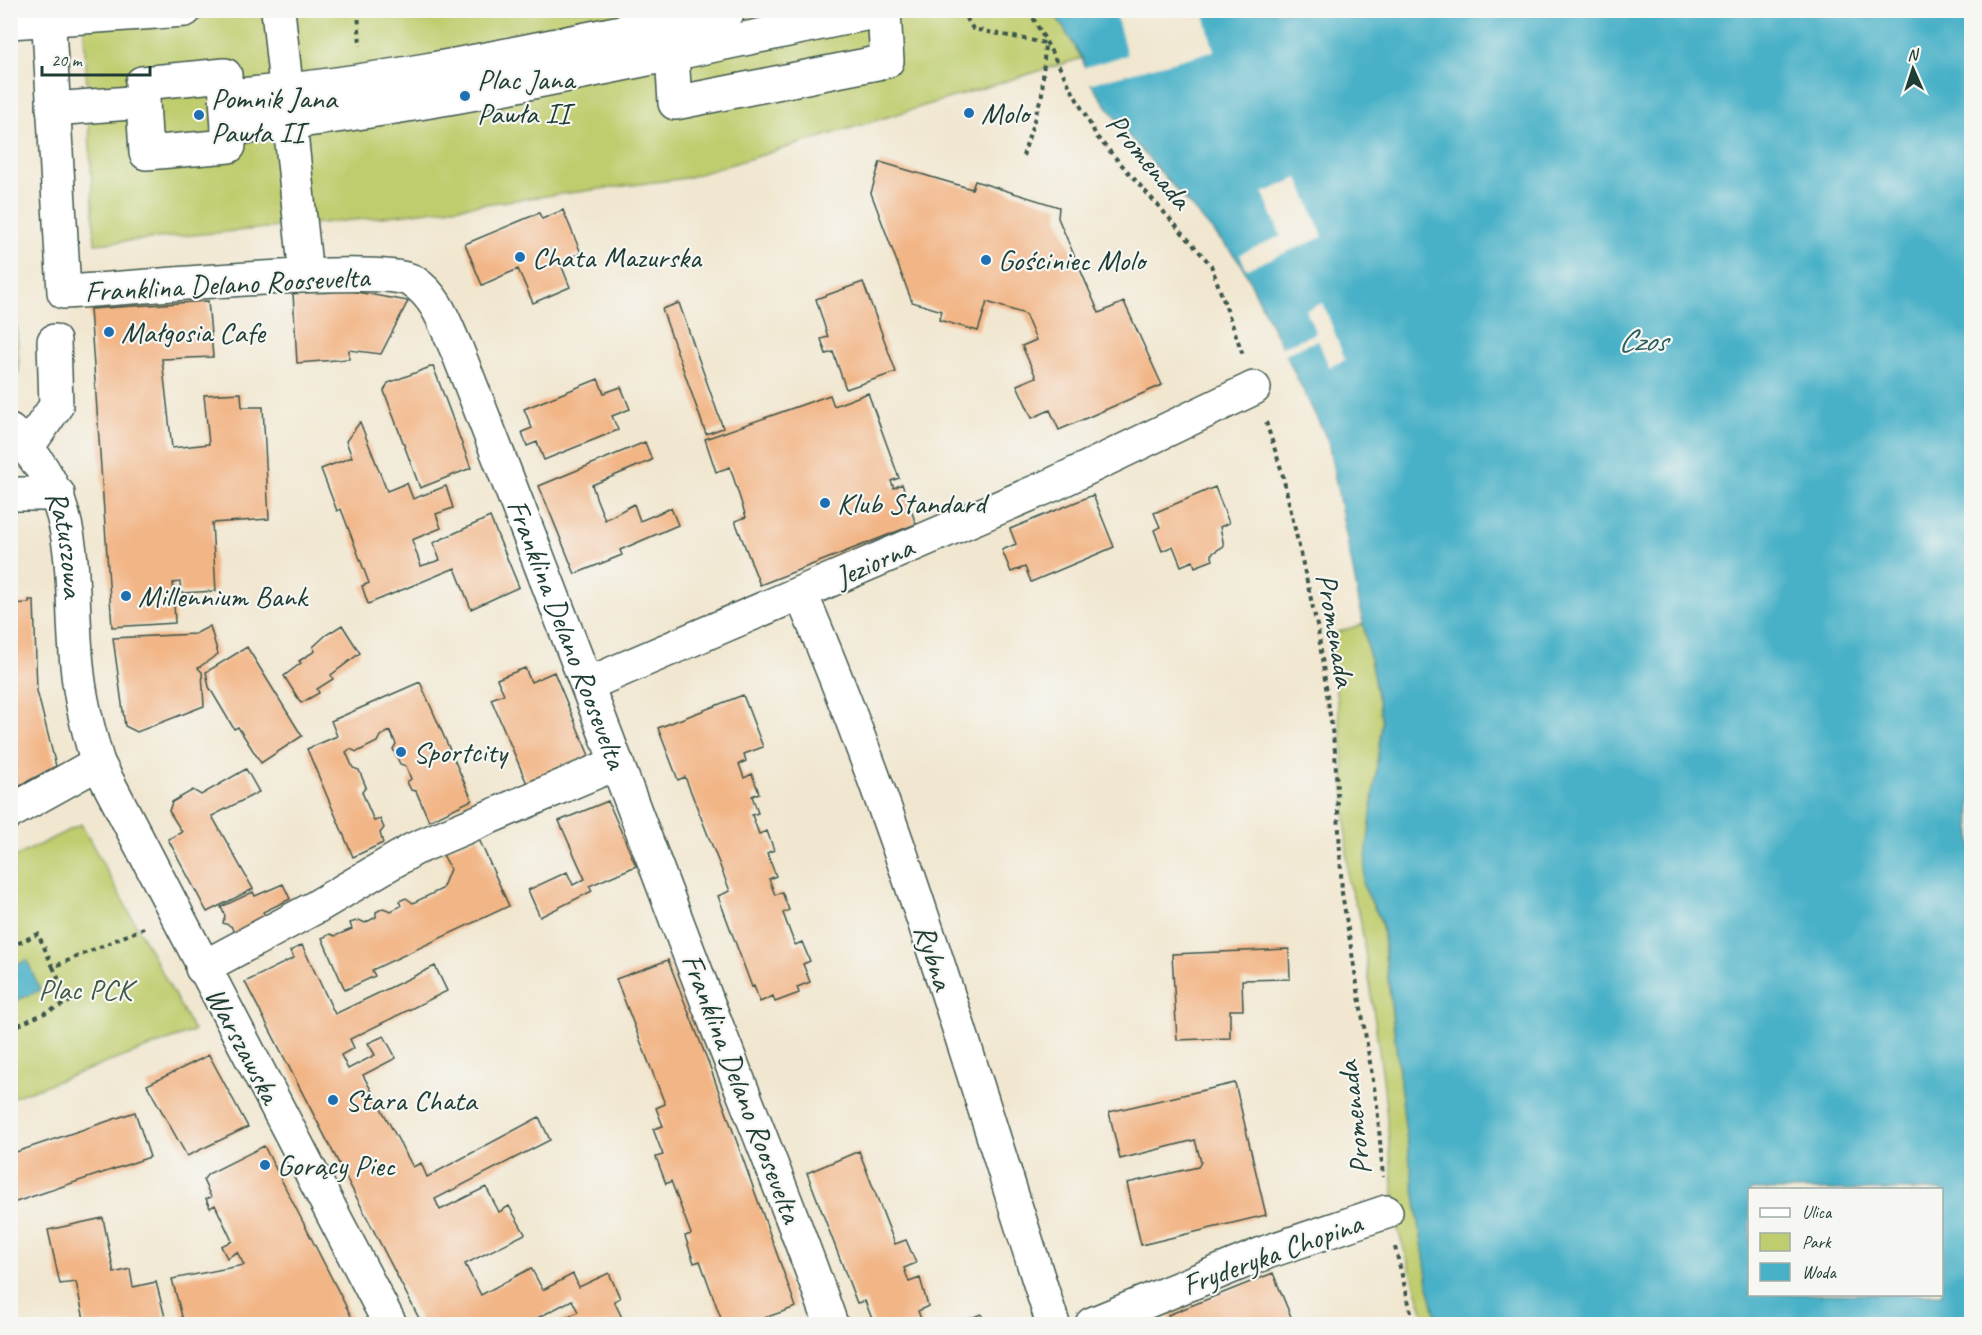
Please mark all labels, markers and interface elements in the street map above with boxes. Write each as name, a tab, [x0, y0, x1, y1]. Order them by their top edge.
scale bar	[42, 39, 150, 77]
north arrow	[1883, 39, 1943, 99]
text: N	[1907, 45, 1921, 65]
text: 20 m	[51, 49, 84, 71]
place label: Plac Jana Pawła II	[477, 60, 577, 132]
place label: Pomnik Jana Pawła II	[211, 79, 339, 151]
marker: Plac Jana Pawła II	[458, 89, 472, 103]
place label: Molo	[981, 94, 1032, 132]
street label: Promenada	[1098, 105, 1201, 218]
marker: Molo	[962, 106, 976, 120]
marker: Pomnik Jana Pawła II	[192, 108, 206, 122]
place label: Chata Mazurska	[532, 238, 703, 276]
place label: Gościniec Molo	[998, 241, 1148, 279]
marker: Chata Mazurska	[513, 250, 527, 264]
marker: Gościniec Molo	[979, 253, 993, 267]
street label: Franklina Delano Roosevelta	[84, 257, 372, 310]
place label: Małgosia Cafe	[121, 313, 267, 351]
water label: Czos	[1618, 320, 1671, 361]
marker: Małgosia Cafe	[102, 325, 116, 339]
place label: Klub Standard	[837, 484, 990, 522]
street label: Ratuszowa	[37, 485, 92, 601]
street label: Franklina Delano Roosevelta	[498, 494, 637, 776]
marker: Klub Standard	[818, 496, 832, 510]
street label: Jeziorna	[827, 527, 921, 597]
street label: Promenada	[1307, 571, 1365, 691]
place label: Millennium Bank	[138, 577, 309, 615]
marker: Millennium Bank	[119, 589, 133, 603]
place label: Sportcity	[413, 733, 509, 771]
marker: Sportcity	[394, 745, 408, 759]
street label: Rybna	[906, 920, 963, 996]
street label: Franklina Delano Roosevelta	[673, 948, 812, 1230]
park label: Plac PCK	[38, 970, 138, 1008]
street label: Warszawska	[197, 980, 291, 1112]
street label: Promenada	[1328, 1057, 1380, 1177]
place label: Stara Chata	[345, 1081, 479, 1119]
marker: Stara Chata	[326, 1093, 340, 1107]
place label: Gorący Piec	[277, 1146, 396, 1184]
marker: Gorący Piec	[258, 1158, 272, 1172]
legend	[1748, 1188, 1943, 1296]
text: Ulica	[1802, 1201, 1833, 1223]
street label: Fryderyka Chopina	[1177, 1203, 1369, 1304]
text: Park	[1802, 1231, 1832, 1253]
text: Woda	[1802, 1261, 1837, 1283]

